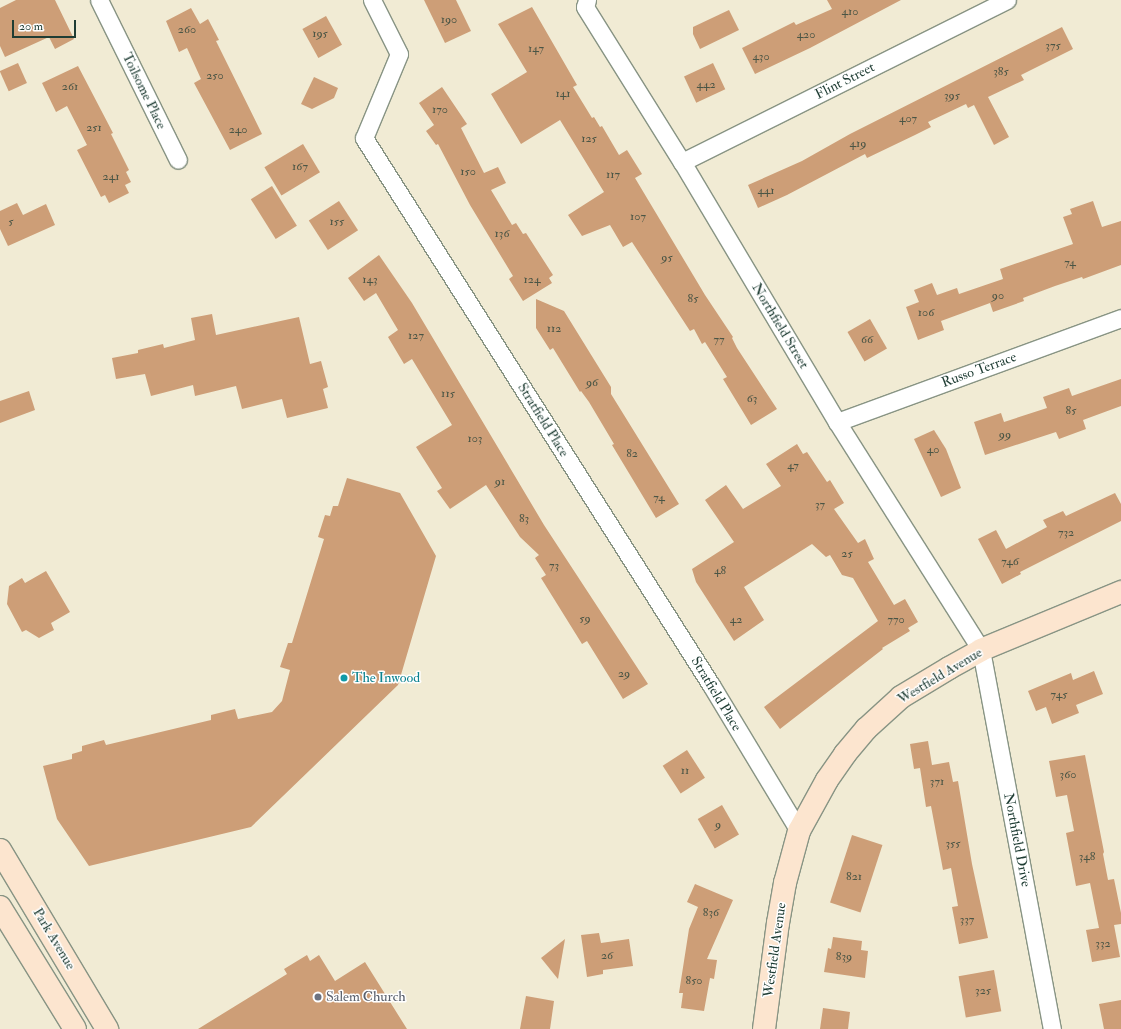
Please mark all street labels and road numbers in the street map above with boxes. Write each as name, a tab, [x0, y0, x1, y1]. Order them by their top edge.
street label: Toilsome Place	[118, 50, 170, 132]
street label: Flint Street	[812, 59, 878, 103]
street label: Northfield Street	[748, 280, 812, 372]
street label: Russo Terrace	[939, 349, 1019, 391]
street label: Stratfield Place	[514, 380, 572, 460]
street label: Westfield Avenue	[895, 644, 985, 708]
street label: Stratfield Place	[687, 654, 745, 734]
street label: Northfield Drive	[1000, 792, 1034, 888]
street label: Westfield Avenue	[760, 901, 790, 999]
street label: Park Avenue	[29, 905, 79, 973]

